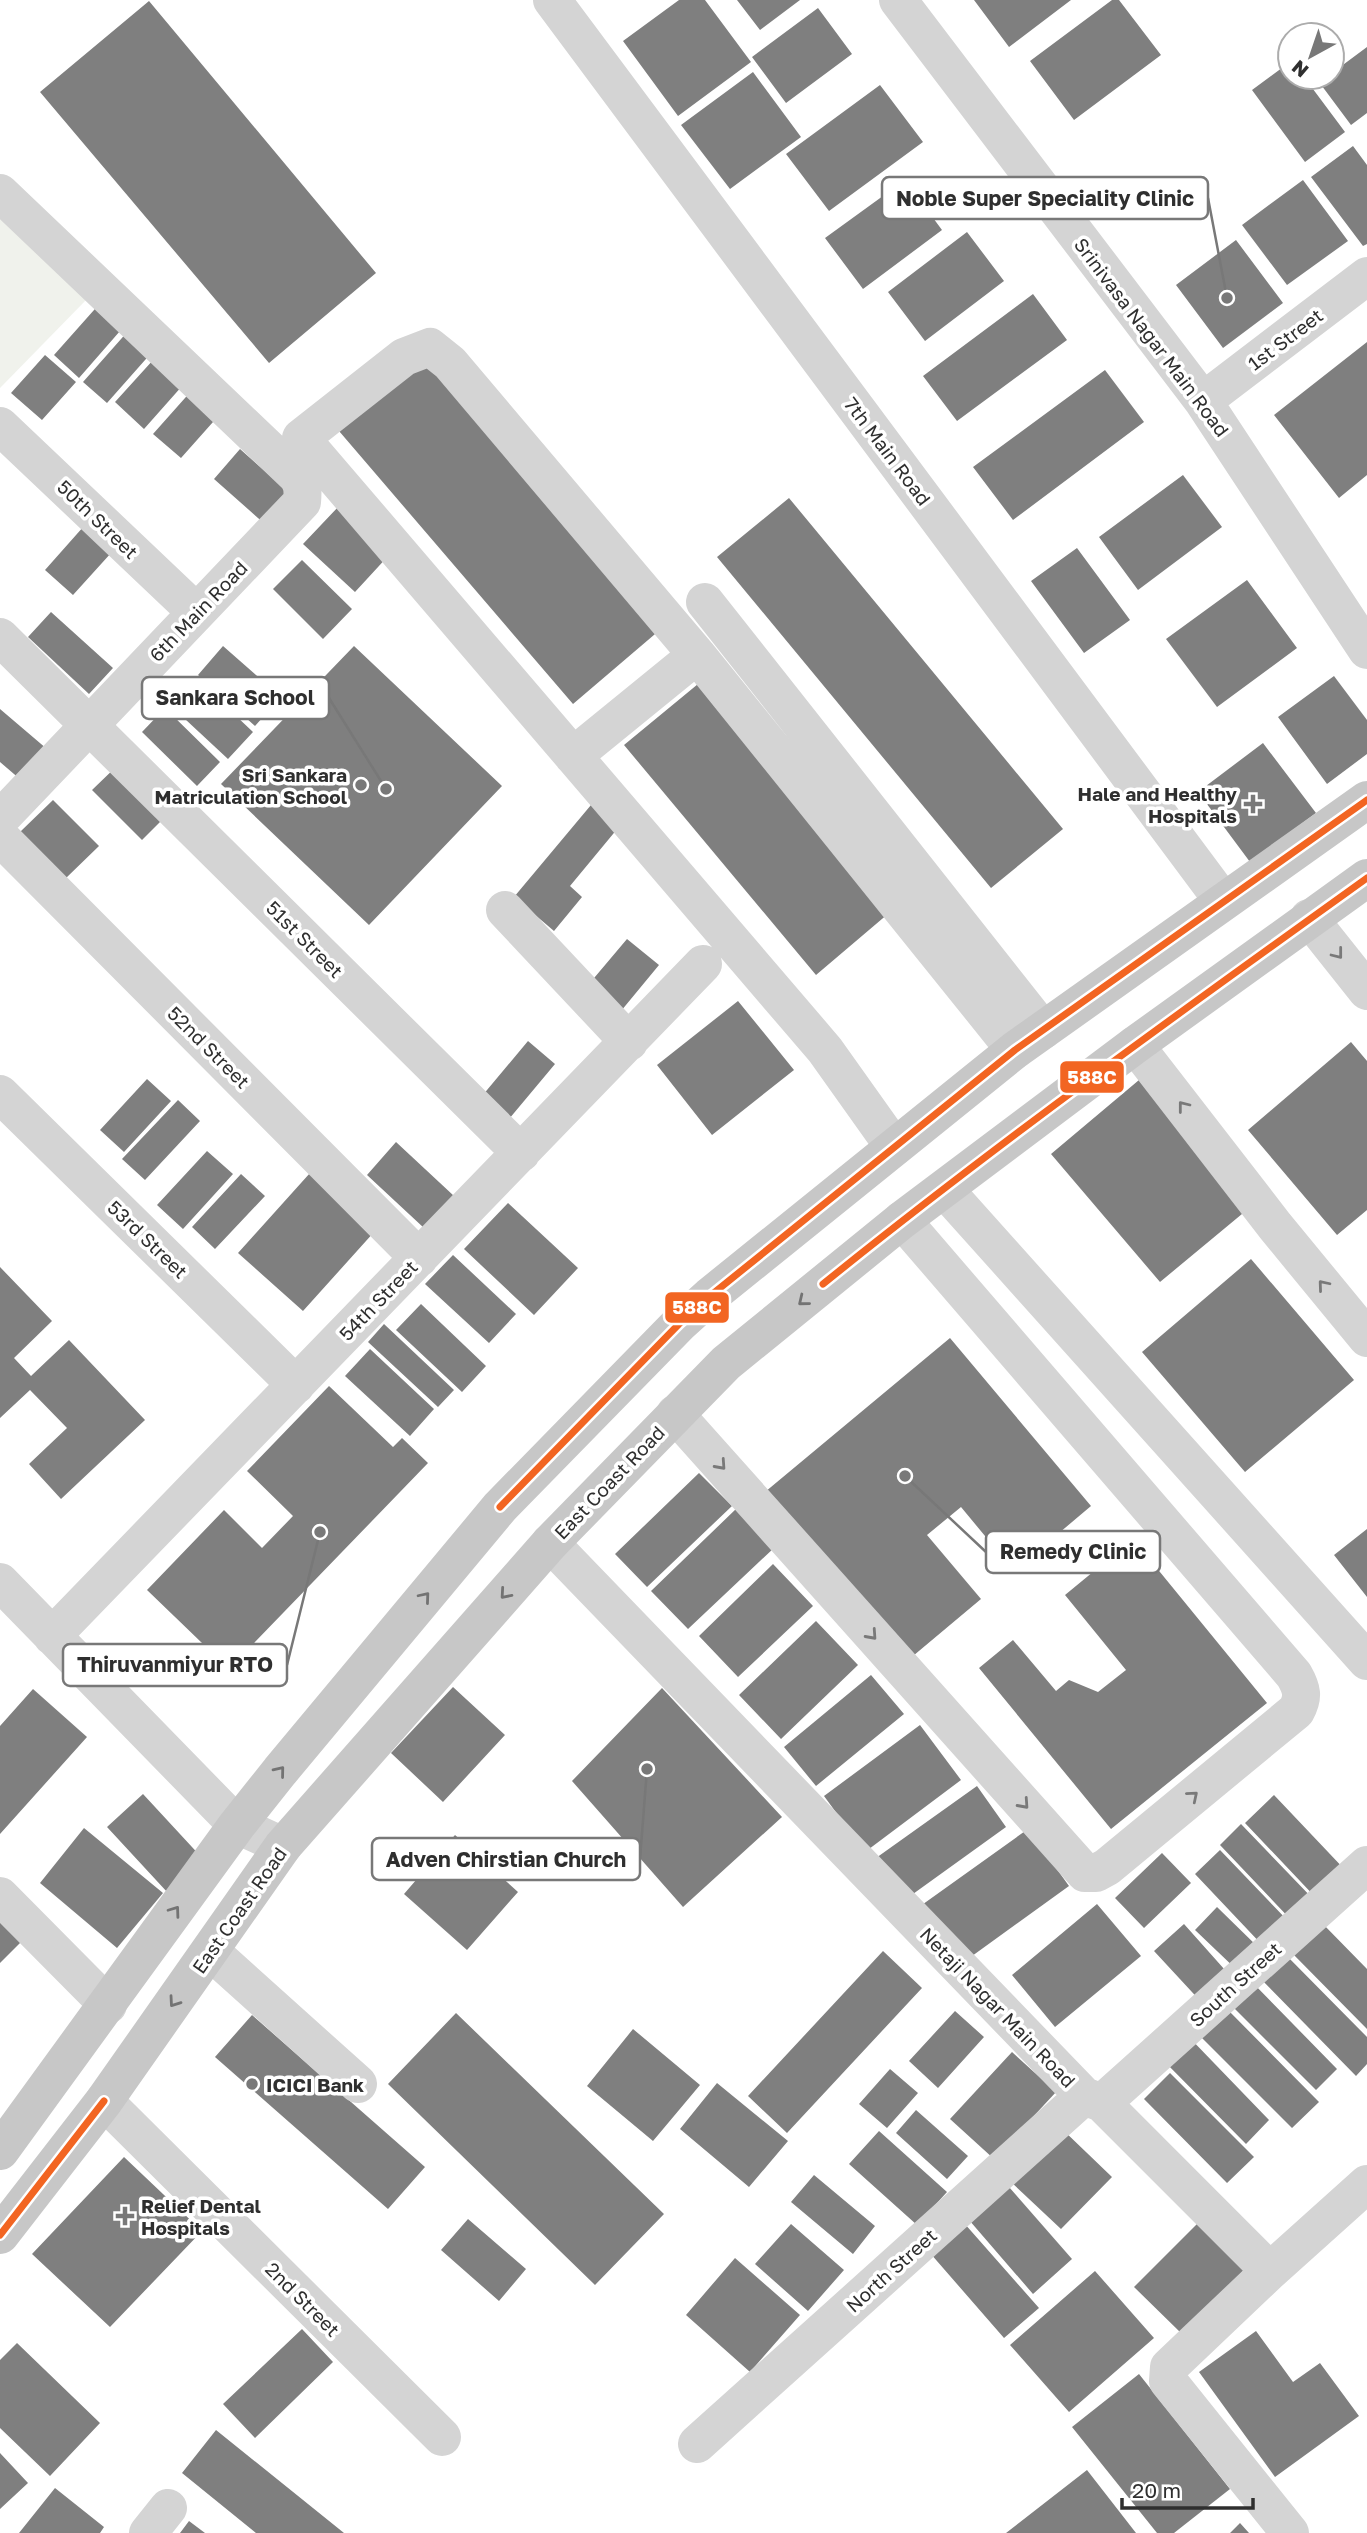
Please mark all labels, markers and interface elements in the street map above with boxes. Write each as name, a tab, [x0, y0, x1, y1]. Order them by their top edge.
north arrow	[1276, 21, 1346, 91]
text: N	[1287, 56, 1313, 83]
callout: Noble Super Speciality Clinic	[882, 177, 1208, 219]
text: Noble Super Speciality Clinic	[896, 185, 1194, 211]
street label: Srinivasa Nagar Main Road	[1070, 233, 1234, 441]
street label: 1st Street	[1243, 303, 1327, 375]
street label: 7th Main Road	[840, 392, 936, 510]
street label: 50th Street	[53, 475, 143, 563]
street label: 6th Main Road	[144, 556, 252, 666]
callout: Sankara School	[142, 677, 329, 719]
text: Sankara School	[155, 684, 315, 710]
place label: Sri Sankara Matriculation School	[154, 763, 347, 808]
marker: Sri Sankara Matriculation School	[353, 777, 369, 793]
place label: Hale and Healthy Hospitals	[1077, 782, 1238, 827]
marker: Hale and Healthy Hospitals	[1243, 794, 1263, 814]
street label: 51st Street	[262, 896, 348, 982]
one-way arrow	[1330, 946, 1342, 959]
street label: 52nd Street	[163, 1001, 255, 1093]
line badge: 588C	[1059, 1060, 1125, 1094]
text: 588C	[1067, 1065, 1117, 1088]
one-way arrow	[1178, 1102, 1191, 1114]
street label: 53rd Street	[103, 1195, 193, 1283]
street label: 54th Street	[334, 1255, 422, 1345]
one-way arrow	[1319, 1280, 1332, 1293]
line badge: 588C	[664, 1291, 730, 1324]
one-way arrow	[798, 1293, 811, 1305]
text: 588C	[672, 1295, 722, 1318]
street label: East Coast Road	[549, 1421, 669, 1543]
one-way arrow	[713, 1457, 725, 1470]
callout: Remedy Clinic	[986, 1531, 1160, 1573]
text: Remedy Clinic	[1000, 1538, 1146, 1564]
one-way arrow	[501, 1586, 513, 1599]
one-way arrow	[417, 1592, 430, 1604]
one-way arrow	[864, 1626, 876, 1639]
callout: Thiruvanmiyur RTO	[63, 1644, 287, 1686]
text: Thiruvanmiyur RTO	[77, 1651, 273, 1677]
one-way arrow	[271, 1767, 284, 1779]
one-way arrow	[1185, 1792, 1198, 1804]
one-way arrow	[1016, 1796, 1028, 1809]
callout: Adven Chirstian Church	[372, 1838, 640, 1880]
street label: East Coast Road	[187, 1843, 291, 1977]
text: Adven Chirstian Church	[386, 1846, 626, 1872]
one-way arrow	[167, 1907, 179, 1919]
street label: Netaji Nagar Main Road	[916, 1922, 1080, 2092]
street label: South Street	[1184, 1937, 1286, 2031]
one-way arrow	[170, 1994, 182, 2007]
place label: ICICI Bank	[266, 2073, 364, 2096]
marker: ICICI Bank	[244, 2076, 260, 2092]
place label: Relief Dental Hospitals	[141, 2194, 261, 2239]
marker: Relief Dental Hospitals	[115, 2206, 135, 2226]
street label: North Street	[841, 2223, 941, 2317]
street label: 2nd Street	[261, 2257, 345, 2341]
scale bar	[1122, 2466, 1253, 2510]
text: 20 m	[1132, 2477, 1181, 2503]

